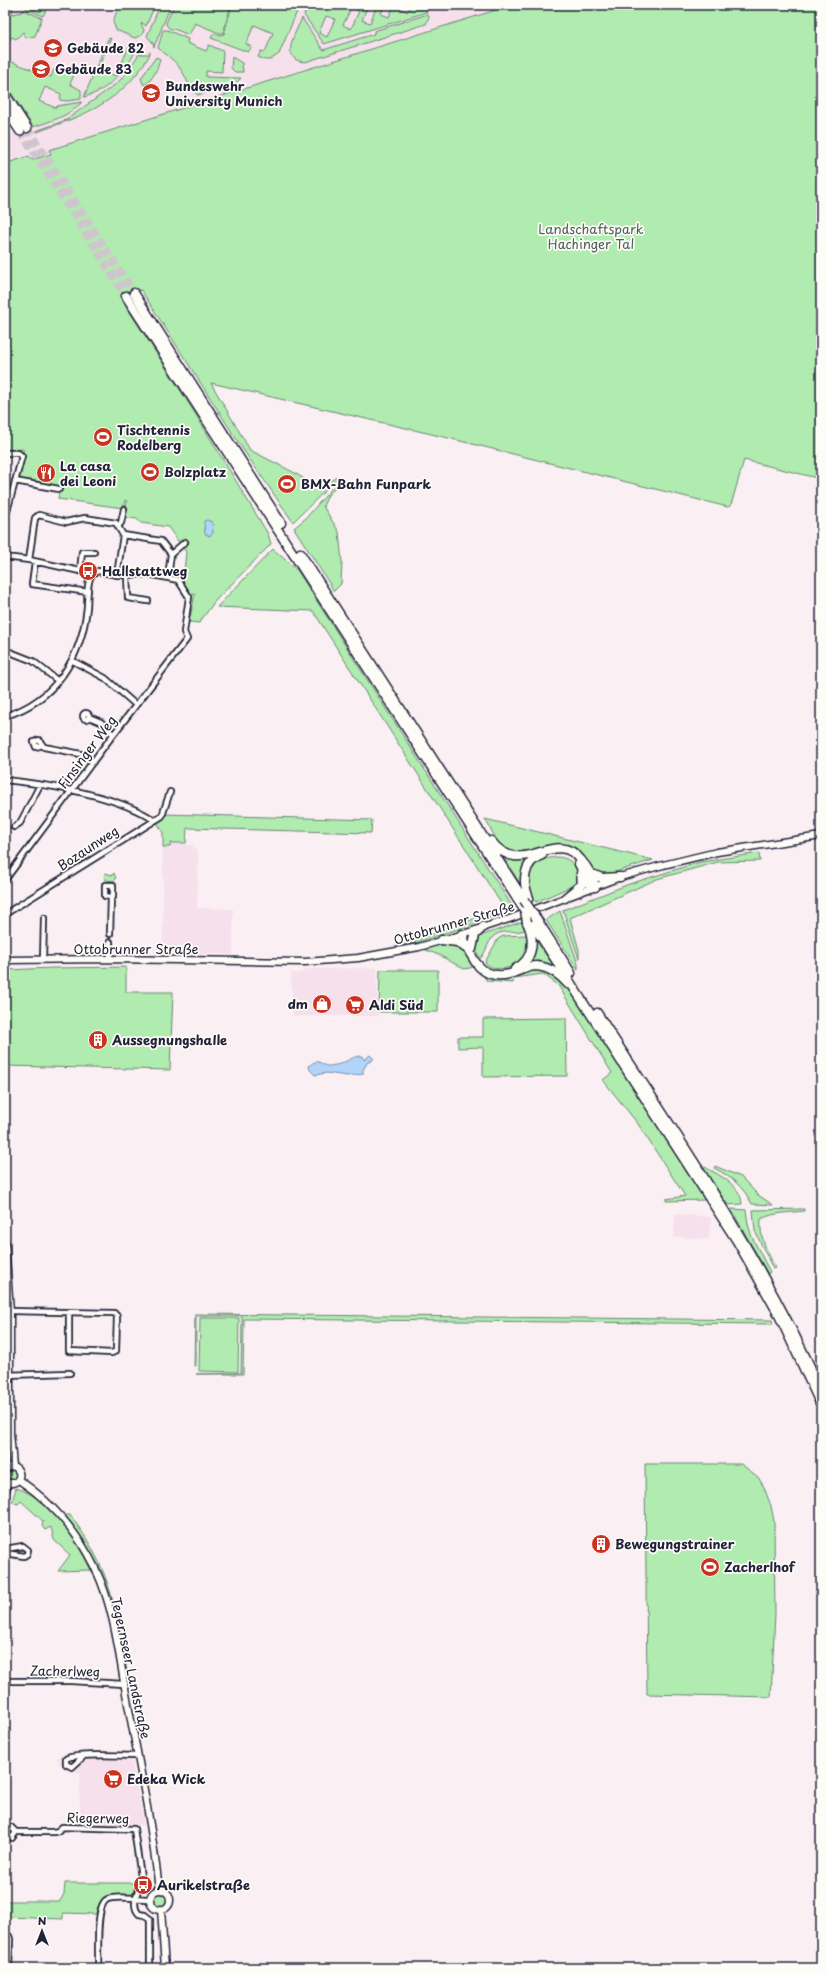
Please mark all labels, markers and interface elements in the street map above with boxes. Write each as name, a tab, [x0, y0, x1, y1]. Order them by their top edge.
school or university icon: Gebäude 82	[42, 37, 64, 59]
place label: Gebäude 82	[67, 38, 145, 57]
school or university icon: Gebäude 83	[30, 58, 52, 80]
place label: Gebäude 83	[55, 59, 132, 78]
place label: Bundeswehr University Munich	[165, 76, 283, 110]
school or university icon: Bundeswehr University Munich	[140, 82, 162, 104]
park label: Landschaftspark Hachinger Tal	[538, 219, 644, 253]
place label: Tischtennis Rodelberg	[117, 420, 190, 454]
sports icon: Tischtennis Rodelberg	[92, 426, 114, 448]
place label: La casa dei Leoni	[60, 456, 116, 490]
sports icon: Bolzplatz	[139, 461, 161, 483]
restaurant icon: La casa dei Leoni	[35, 462, 57, 484]
place label: Bolzplatz	[164, 462, 226, 481]
sports icon: BMX-Bahn Funpark	[276, 473, 298, 495]
place label: BMX-Bahn Funpark	[301, 474, 431, 493]
bus stop icon: Hallstattweg	[77, 560, 99, 582]
place label: Hallstattweg	[102, 561, 188, 580]
street label: Finsinger Weg	[53, 711, 120, 792]
street label: Bozaunweg	[53, 821, 122, 875]
street label: Ottobrunner Straße	[391, 896, 517, 949]
street label: Ottobrunner Straße	[74, 939, 199, 958]
shop icon: dm	[311, 993, 333, 1015]
place label: dm	[288, 994, 308, 1013]
supermarket icon: Aldi Süd	[344, 994, 366, 1016]
place label: Aldi Süd	[369, 995, 423, 1014]
building icon: Aussegnungshalle	[87, 1029, 109, 1051]
place label: Aussegnungshalle	[111, 1030, 227, 1049]
building icon: Bewegungstrainer	[590, 1533, 612, 1555]
place label: Bewegungstrainer	[615, 1534, 735, 1553]
sports icon: Zacherlhof	[699, 1556, 721, 1578]
place label: Zacherlhof	[724, 1557, 796, 1576]
street label: Tegernseer Landstraße	[107, 1595, 156, 1741]
street label: Zacherlweg	[30, 1660, 100, 1681]
supermarket icon: Edeka Wick	[102, 1768, 124, 1790]
place label: Edeka Wick	[127, 1769, 206, 1788]
street label: Riegerweg	[66, 1807, 130, 1828]
bus stop icon: Aurikelstraße	[132, 1874, 154, 1896]
place label: Aurikelstraße	[157, 1875, 250, 1894]
north arrow	[22, 1911, 62, 1951]
text: N	[38, 1912, 47, 1929]

